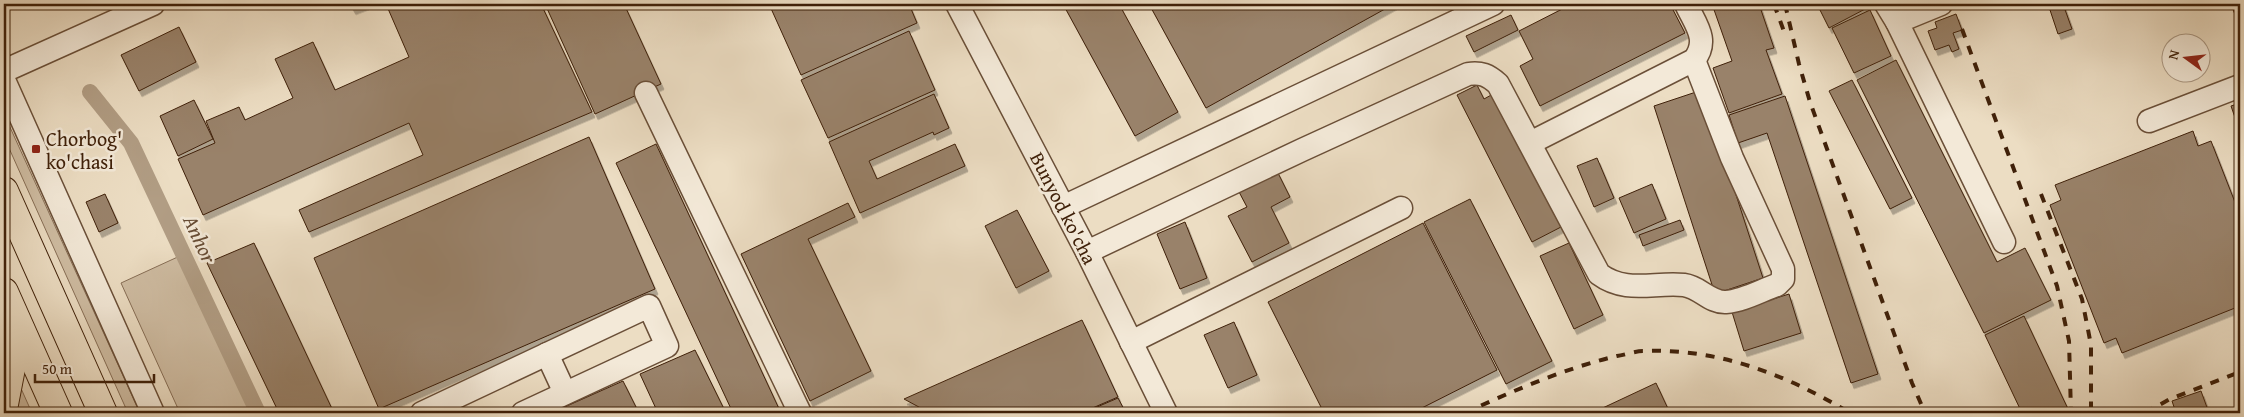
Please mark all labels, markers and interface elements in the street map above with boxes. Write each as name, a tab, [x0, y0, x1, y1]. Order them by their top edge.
north arrow	[2162, 32, 2212, 82]
text: N	[2163, 47, 2184, 62]
place label: Chorbog' ko'chasi	[46, 124, 122, 176]
marker: Chorbog' ko'chasi	[30, 143, 42, 155]
street label: Bunyod ko'cha	[1023, 147, 1105, 270]
water label: Anhor	[175, 209, 225, 269]
scale bar	[35, 352, 154, 384]
text: 50 m	[42, 358, 73, 379]

